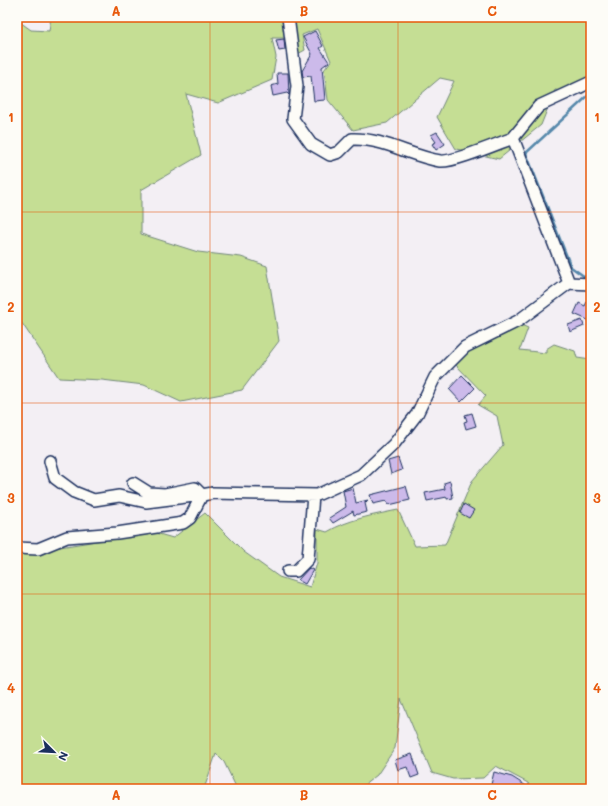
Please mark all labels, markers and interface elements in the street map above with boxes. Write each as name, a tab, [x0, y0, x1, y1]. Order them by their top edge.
text: A	[111, 2, 121, 19]
text: B	[300, 2, 309, 19]
text: C	[487, 2, 497, 19]
text: 1	[8, 108, 14, 125]
text: 1	[594, 108, 600, 125]
text: 2	[7, 298, 15, 315]
text: 2	[593, 298, 601, 315]
text: 3	[7, 489, 15, 506]
text: 3	[593, 489, 601, 506]
text: 4	[7, 679, 15, 696]
text: 4	[593, 679, 601, 696]
north arrow	[34, 732, 74, 772]
text: N	[55, 749, 72, 763]
text: A	[111, 786, 121, 803]
text: B	[300, 786, 309, 803]
text: C	[487, 786, 497, 803]

